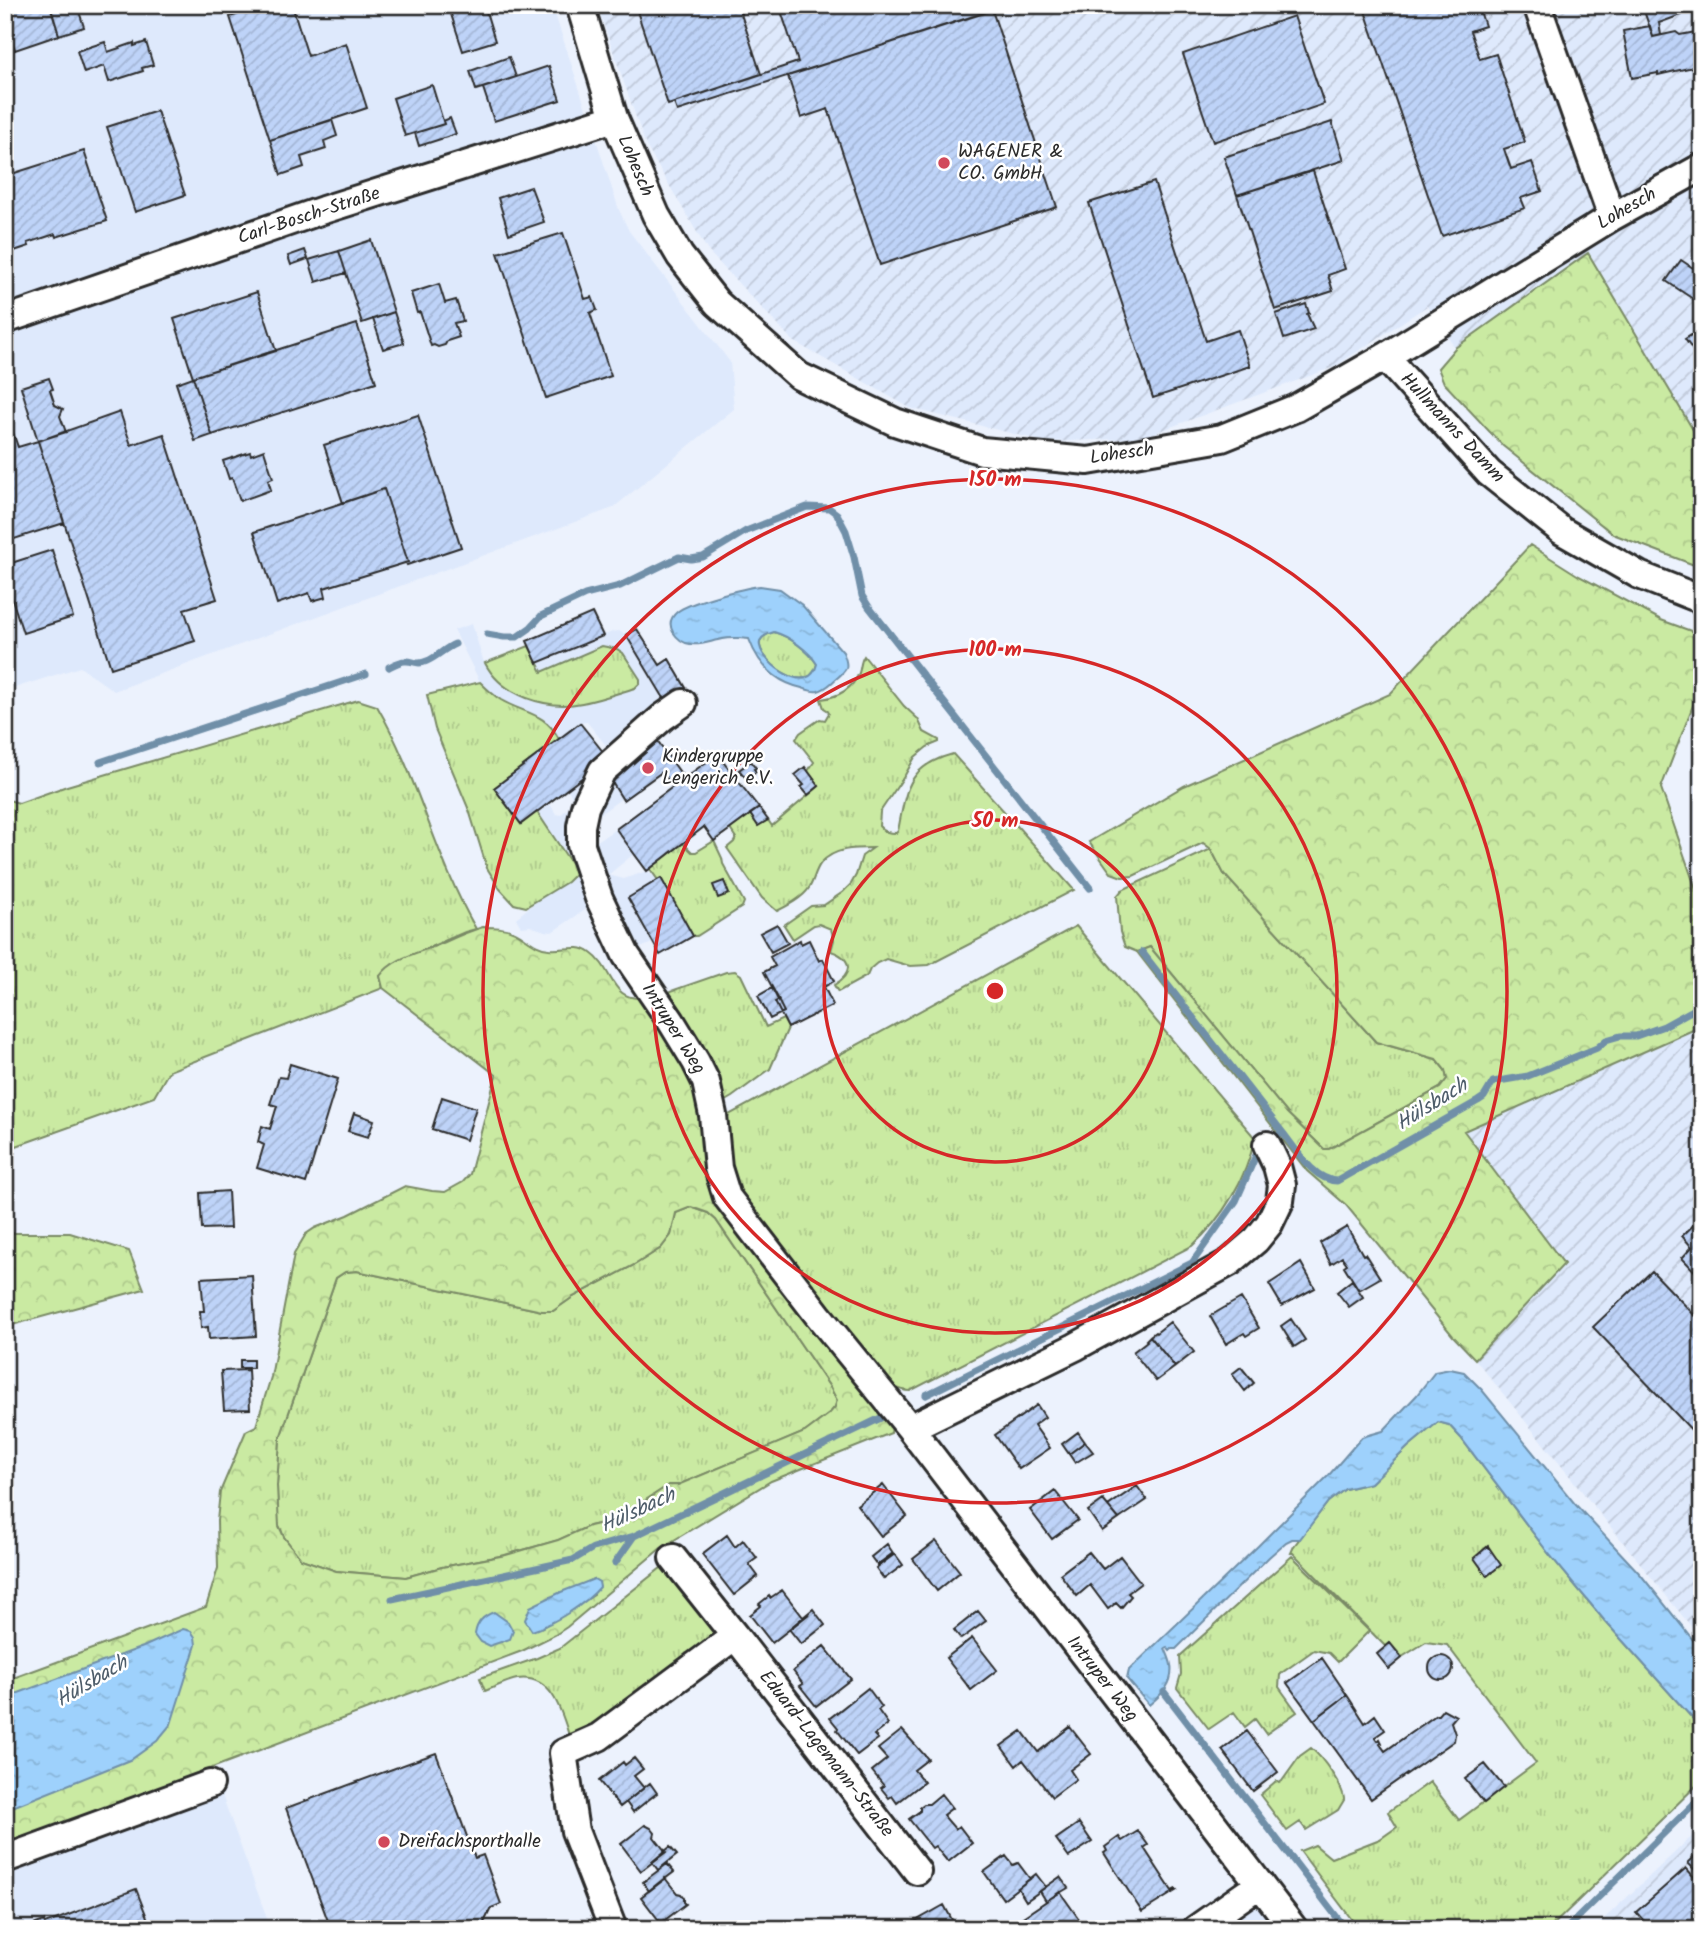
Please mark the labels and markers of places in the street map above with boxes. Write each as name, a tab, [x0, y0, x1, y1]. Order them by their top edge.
place label: WAGENER & CO. GmbH	[958, 137, 1063, 189]
marker: WAGENER & CO. GmbH	[936, 155, 952, 171]
place label: Kindergruppe Lengerich e.V.	[662, 742, 773, 794]
marker: Kindergruppe Lengerich e.V.	[640, 760, 656, 776]
centre of rings	[983, 979, 1007, 1003]
place label: Dreifachsporthalle	[398, 1827, 541, 1857]
marker: Dreifachsporthalle	[376, 1834, 392, 1850]

